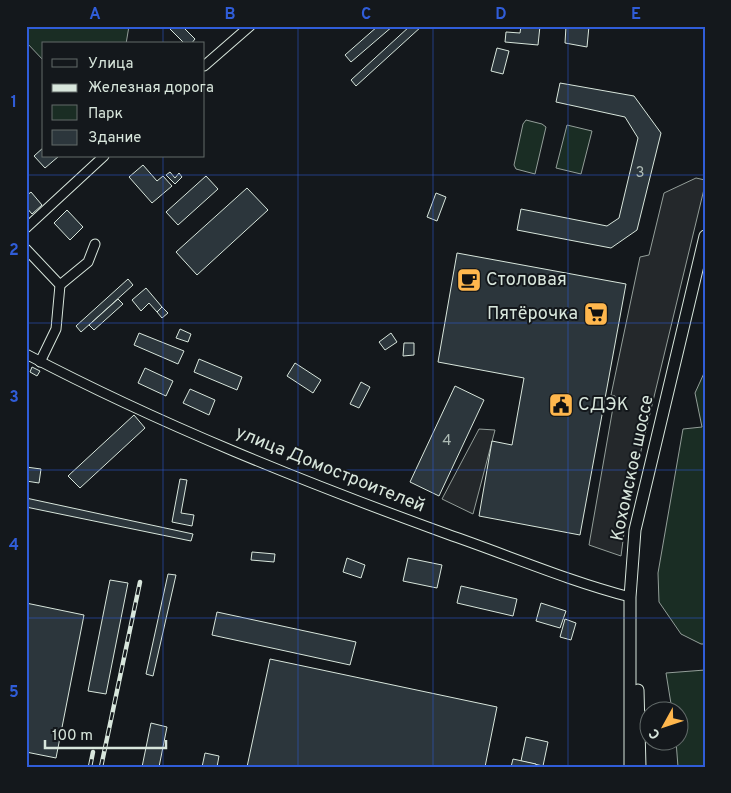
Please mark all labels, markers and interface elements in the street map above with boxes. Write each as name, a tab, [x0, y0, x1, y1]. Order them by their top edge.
text: A	[89, 5, 101, 25]
text: B	[224, 5, 236, 25]
text: C	[361, 5, 371, 25]
text: D	[495, 5, 507, 25]
text: E	[631, 5, 641, 25]
legend	[42, 42, 205, 158]
text: Улица	[88, 55, 133, 74]
text: Железная дорога	[88, 79, 214, 98]
text: 1	[11, 93, 17, 113]
text: Парк	[88, 105, 123, 124]
text: Здание	[88, 129, 141, 148]
house number: 3	[635, 164, 645, 183]
text: 2	[9, 241, 19, 261]
cafe icon: Столовая	[456, 267, 482, 293]
place label: Столовая	[486, 269, 567, 292]
supermarket icon: Пятёрочка	[583, 301, 609, 327]
place label: Пятёрочка	[487, 303, 578, 326]
text: 3	[9, 388, 19, 408]
public building icon: СДЭК	[548, 392, 574, 418]
street label: Кохомское шоссе	[606, 393, 660, 543]
place label: СДЭК	[578, 394, 629, 417]
street label: улица Домостроителей	[232, 421, 428, 519]
house number: 4	[442, 432, 452, 451]
text: 4	[9, 536, 19, 556]
text: 5	[9, 683, 19, 703]
north arrow	[638, 700, 688, 750]
scale bar	[45, 718, 166, 750]
text: С	[646, 724, 665, 742]
text: 100 m	[52, 727, 93, 746]

